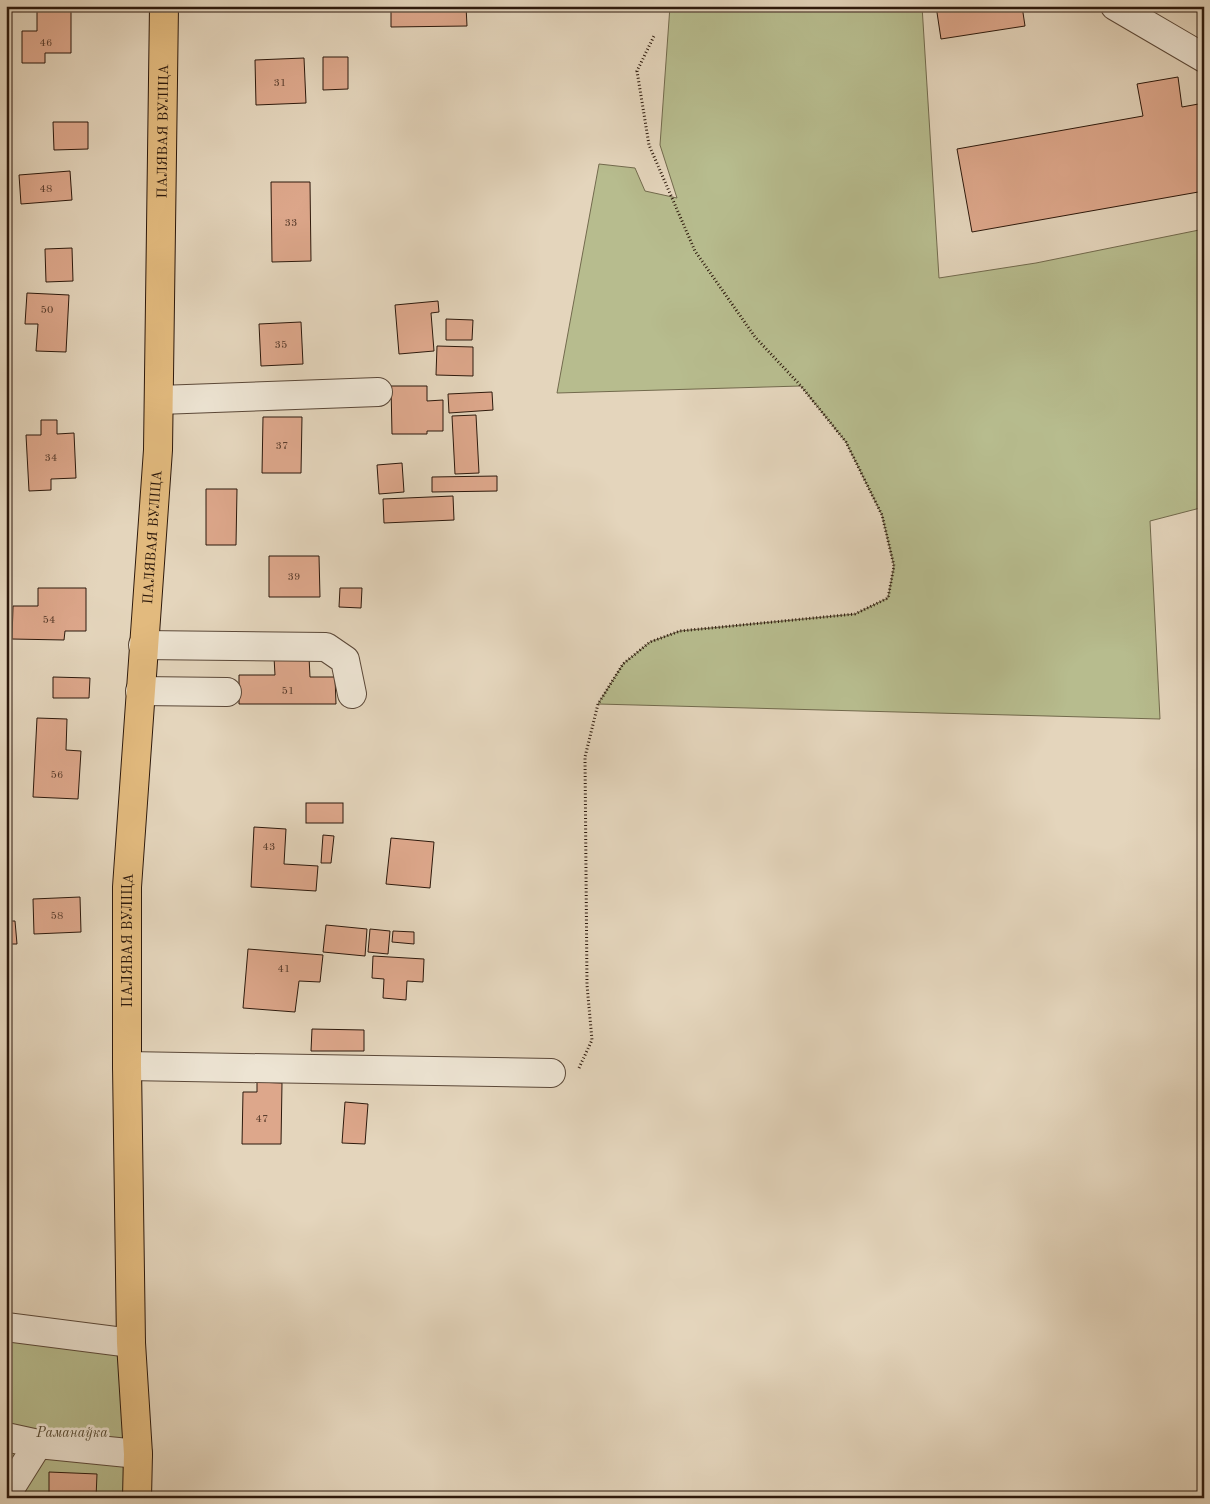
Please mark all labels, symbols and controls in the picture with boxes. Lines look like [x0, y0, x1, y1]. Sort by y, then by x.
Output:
house number: 46 [40, 38, 52, 49]
street label: ПАЛЯВАЯ ВУЛІЦА [155, 64, 171, 199]
house number: 31 [274, 78, 286, 89]
house number: 48 [40, 184, 52, 195]
house number: 33 [285, 218, 297, 229]
house number: 50 [41, 305, 53, 316]
house number: 35 [275, 340, 287, 351]
house number: 37 [276, 441, 288, 452]
house number: 34 [45, 453, 57, 464]
street label: ПАЛЯВАЯ ВУЛІЦА [141, 469, 165, 605]
house number: 39 [288, 572, 300, 583]
house number: 54 [43, 615, 55, 626]
house number: 51 [282, 686, 294, 697]
house number: 56 [51, 770, 63, 781]
house number: 43 [263, 842, 275, 853]
street label: ПАЛЯВАЯ ВУЛІЦА [121, 872, 136, 1007]
house number: 58 [51, 911, 63, 922]
house number: 41 [278, 964, 290, 975]
house number: 47 [256, 1114, 268, 1125]
park label: Раманаўка [35, 1426, 108, 1441]

